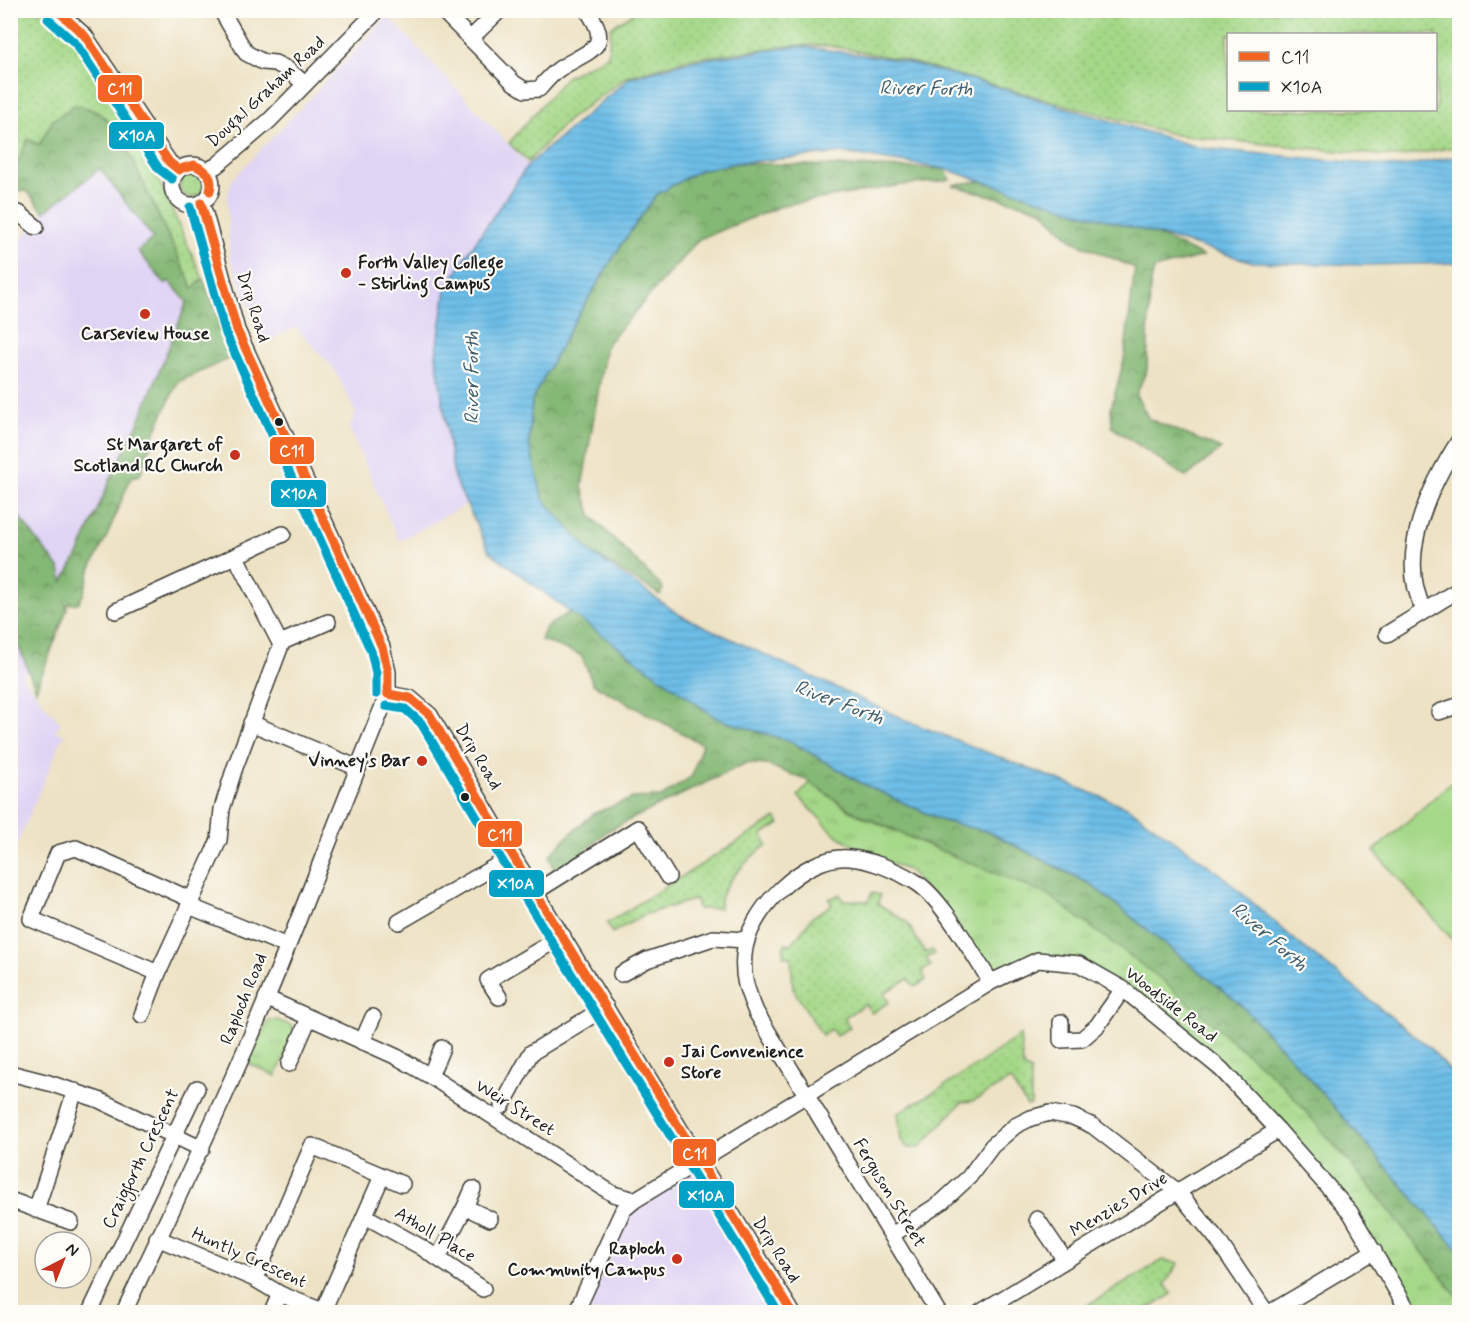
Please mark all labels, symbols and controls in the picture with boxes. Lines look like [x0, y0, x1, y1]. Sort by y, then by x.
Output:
street label: Dougal Graham Road [201, 31, 332, 155]
legend [1227, 33, 1437, 111]
text: C11 [1281, 46, 1310, 70]
line badge: C11 [97, 74, 143, 103]
water label: River Forth [879, 75, 973, 103]
text: X10A [1281, 76, 1322, 100]
text: C11 [107, 79, 133, 100]
line badge: X10A [108, 121, 165, 150]
text: X10A [119, 126, 155, 147]
place label: Forth Valley College - Stirling Campus [358, 251, 504, 298]
marker: Forth Valley College - Stirling Campus [339, 266, 353, 280]
street label: Drip Road [230, 268, 276, 346]
marker: Carseview House [138, 307, 152, 321]
place label: Carseview House [81, 322, 210, 346]
water label: River Forth [459, 331, 486, 425]
unlabelled marker [273, 416, 285, 428]
place label: St Margaret of Scotland RC Church [74, 433, 223, 478]
line badge: C11 [269, 436, 315, 465]
text: C11 [279, 441, 305, 462]
marker: St Margaret of Scotland RC Church [228, 448, 242, 462]
line badge: X10A [270, 479, 327, 508]
text: X10A [281, 484, 317, 505]
water label: River Forth [791, 674, 887, 732]
street label: Drip Road [449, 719, 507, 795]
place label: Vinney's Bar [309, 749, 411, 773]
marker: Vinney's Bar [415, 754, 429, 768]
unlabelled marker [459, 791, 471, 803]
line badge: C11 [477, 820, 523, 848]
text: C11 [487, 825, 513, 846]
line badge: X10A [488, 869, 545, 898]
text: X10A [498, 874, 534, 895]
water label: River Forth [1225, 896, 1313, 978]
street label: Raploch Road [215, 950, 273, 1048]
street label: Woodside Road [1120, 961, 1222, 1049]
place label: Jai Convenience Store [681, 1040, 804, 1085]
marker: Jai Convenience Store [662, 1055, 676, 1069]
street label: Weir Street [471, 1074, 560, 1142]
street label: Craigforth Crescent [97, 1085, 187, 1234]
street label: Ferguson Street [846, 1134, 931, 1253]
line badge: C11 [672, 1138, 717, 1167]
text: C11 [682, 1144, 708, 1165]
street label: Menzies Drive [1066, 1166, 1172, 1244]
line badge: X10A [678, 1180, 735, 1209]
text: X10A [688, 1186, 724, 1207]
street label: Atholl Place [390, 1201, 480, 1269]
street label: Drip Road [746, 1212, 806, 1288]
street label: Huntly Crescent [188, 1222, 311, 1294]
north arrow [33, 1230, 93, 1290]
place label: Raploch Community Campus [508, 1237, 665, 1282]
text: N [61, 1239, 83, 1261]
marker: Raploch Community Campus [670, 1252, 684, 1266]

